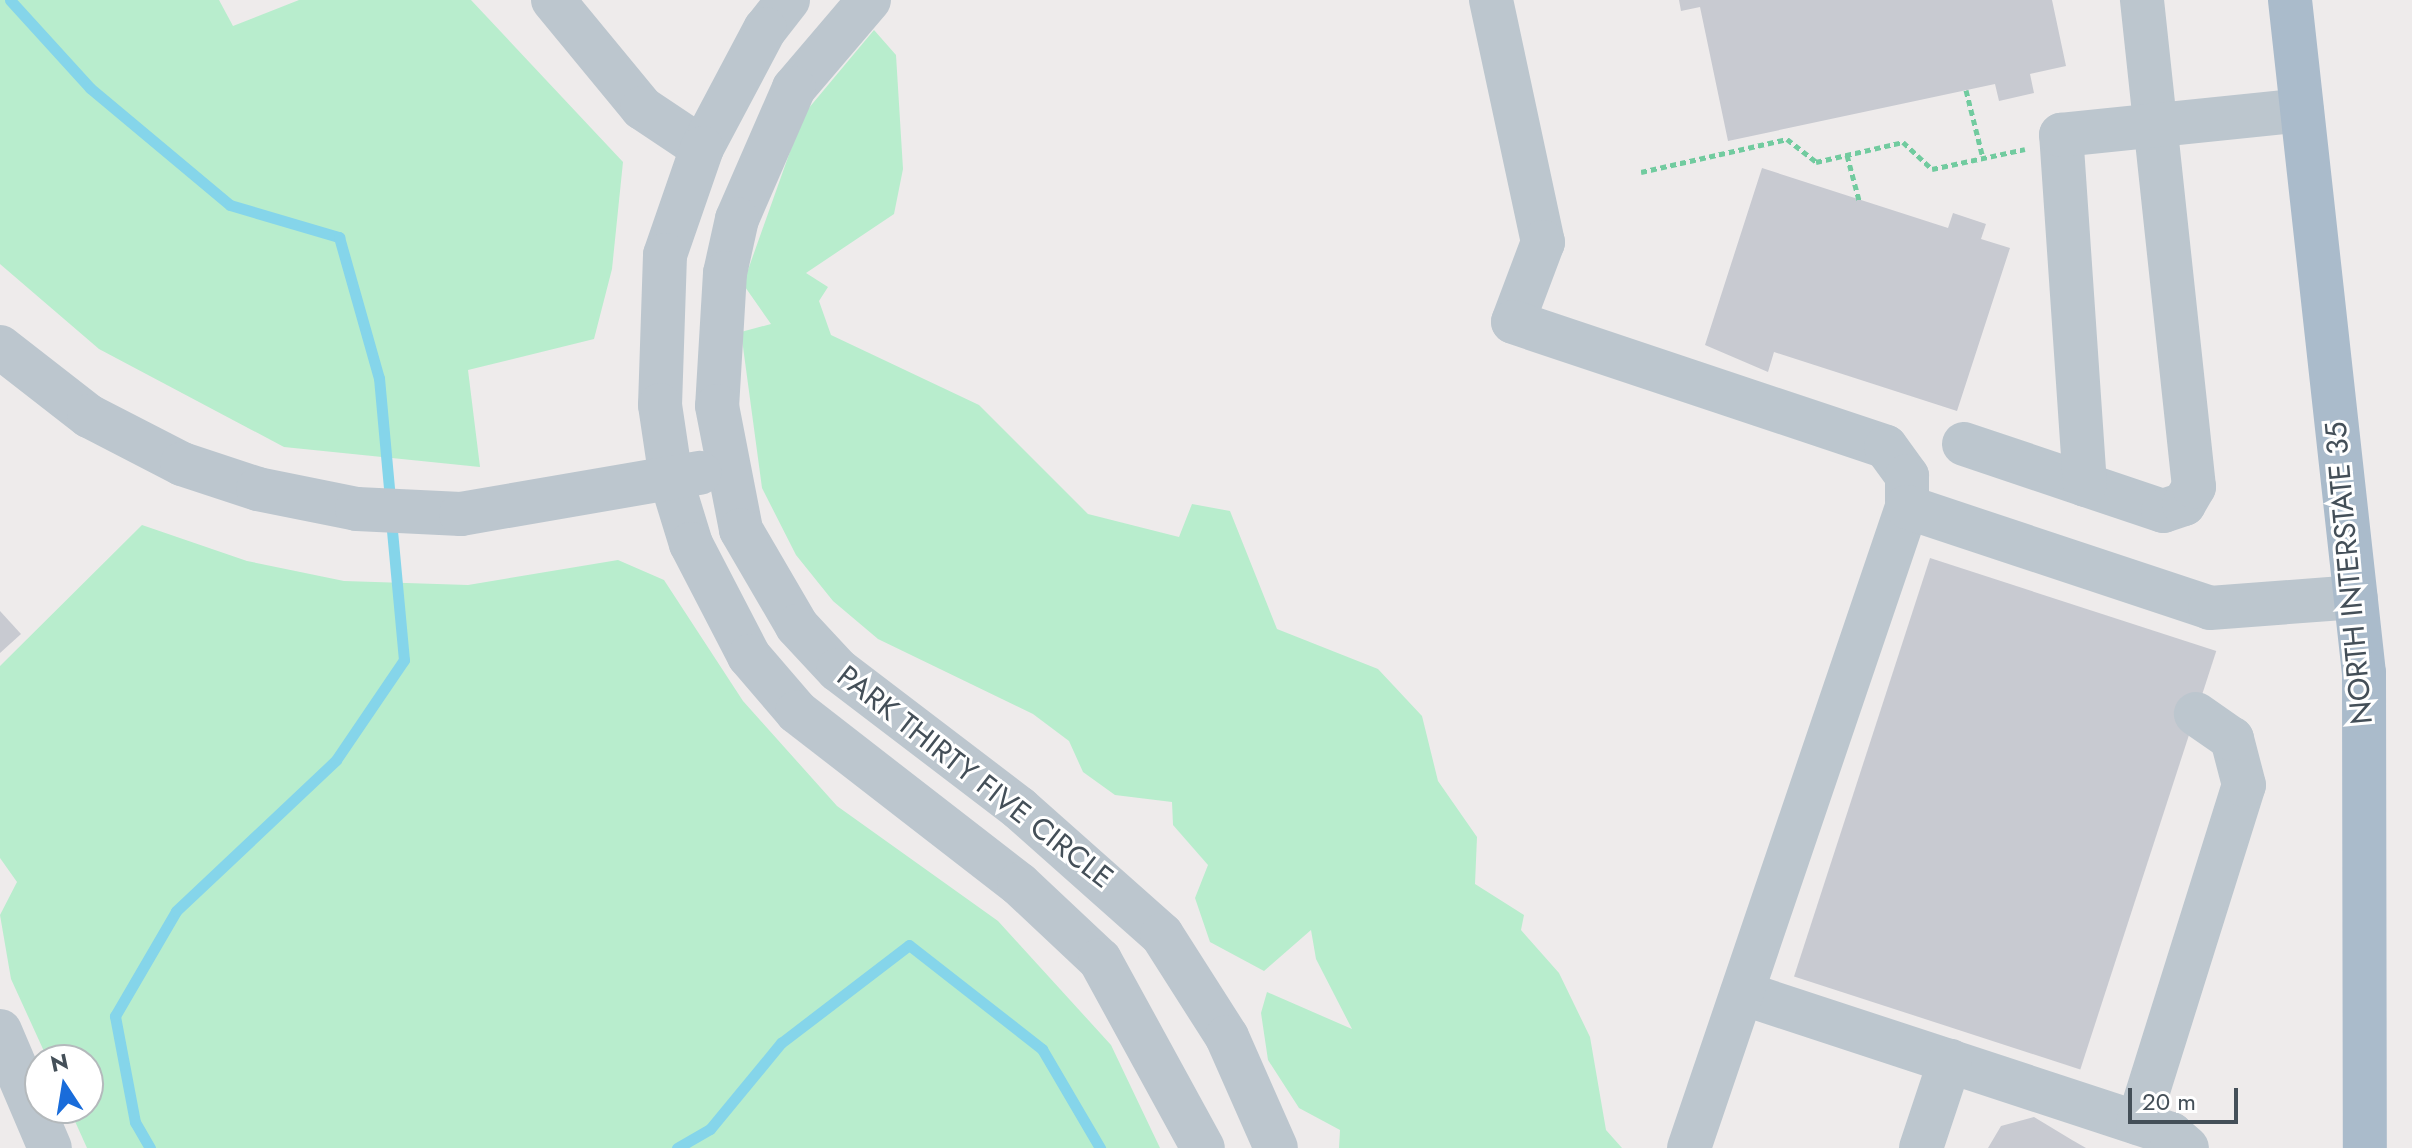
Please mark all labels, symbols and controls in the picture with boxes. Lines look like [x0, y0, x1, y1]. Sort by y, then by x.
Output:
street label: NORTH INTERSTATE 35 [2318, 420, 2380, 726]
street label: PARK THIRTY FIVE CIRCLE [830, 658, 1120, 896]
north arrow [24, 1044, 104, 1124]
text: N [48, 1045, 71, 1080]
scale bar [2132, 1072, 2242, 1122]
text: 20 m [2142, 1084, 2196, 1119]

